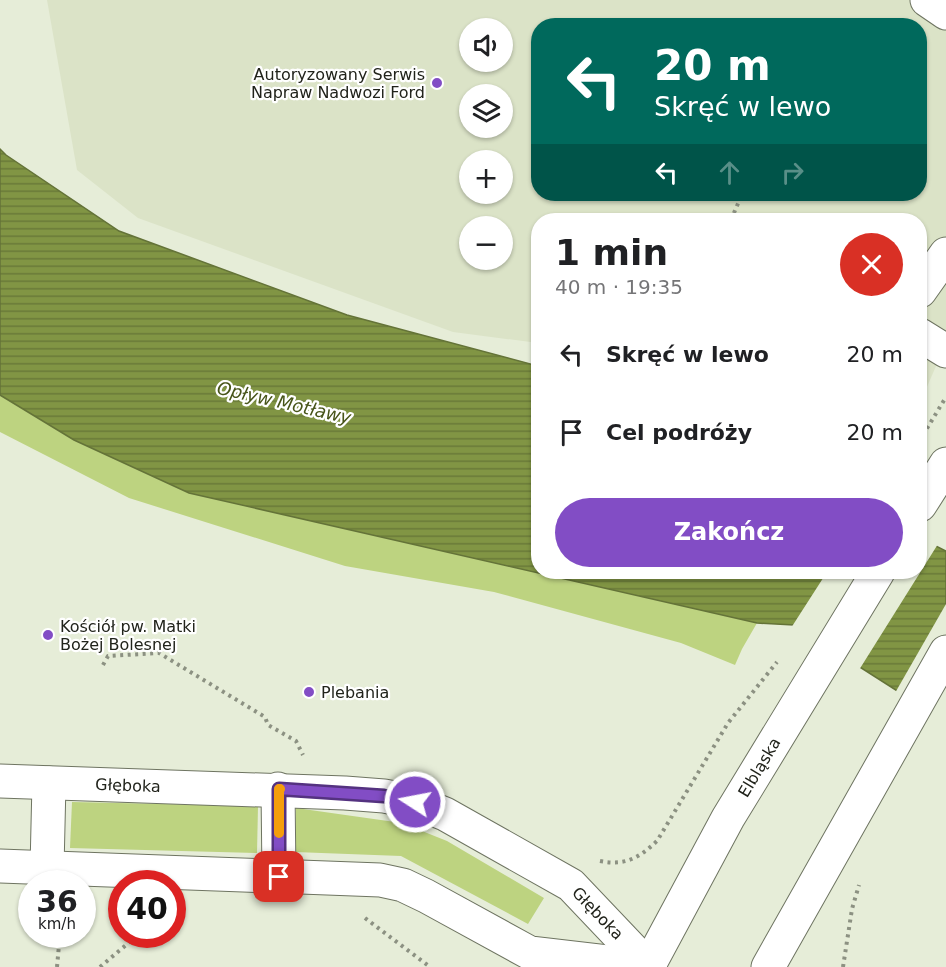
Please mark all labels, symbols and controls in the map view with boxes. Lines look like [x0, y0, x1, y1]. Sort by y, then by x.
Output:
map controls [459, 18, 513, 270]
button: sound [459, 18, 513, 72]
text: 20 m [654, 41, 771, 90]
icon: left [555, 42, 633, 120]
place label: Autoryzowany Serwis Napraw Nadwozi Ford [251, 65, 425, 102]
marker: Autoryzowany Serwis Napraw Nadwozi Ford [430, 76, 444, 90]
button: layers [459, 84, 513, 138]
text: Skręć w lewo [654, 91, 831, 122]
button: + [459, 150, 513, 204]
icon: left [650, 156, 683, 189]
icon: ahead [713, 156, 746, 189]
icon: right [776, 156, 809, 189]
button: − [459, 216, 513, 270]
text: 1 min [555, 232, 668, 273]
button: close [840, 233, 903, 296]
text: 40 m · 19:35 [555, 275, 683, 299]
icon: left [555, 338, 588, 371]
text: Skręć w lewo [606, 342, 769, 367]
text: 20 m [847, 342, 903, 367]
water label: Opływ Motławy [215, 377, 354, 428]
icon: arrive [555, 416, 588, 449]
text: Cel podróży [606, 420, 752, 445]
text: 20 m [847, 420, 903, 445]
button: Zakończ [555, 498, 903, 567]
place label: Kościół pw. Matki Bożej Bolesnej [60, 617, 196, 654]
marker: Kościół pw. Matki Bożej Bolesnej [41, 628, 55, 642]
place label: Plebania [321, 683, 389, 702]
marker: Plebania [302, 685, 316, 699]
street label: Elbląska [734, 734, 785, 800]
position arrow [383, 770, 447, 834]
street label: Głęboka [95, 775, 161, 796]
pin [253, 851, 304, 902]
icon: arrive [262, 860, 295, 893]
speed limit sign: 40 [108, 870, 186, 948]
street label: Głęboka [568, 883, 627, 944]
text: 36 [36, 884, 78, 919]
text: km/h [38, 915, 76, 933]

